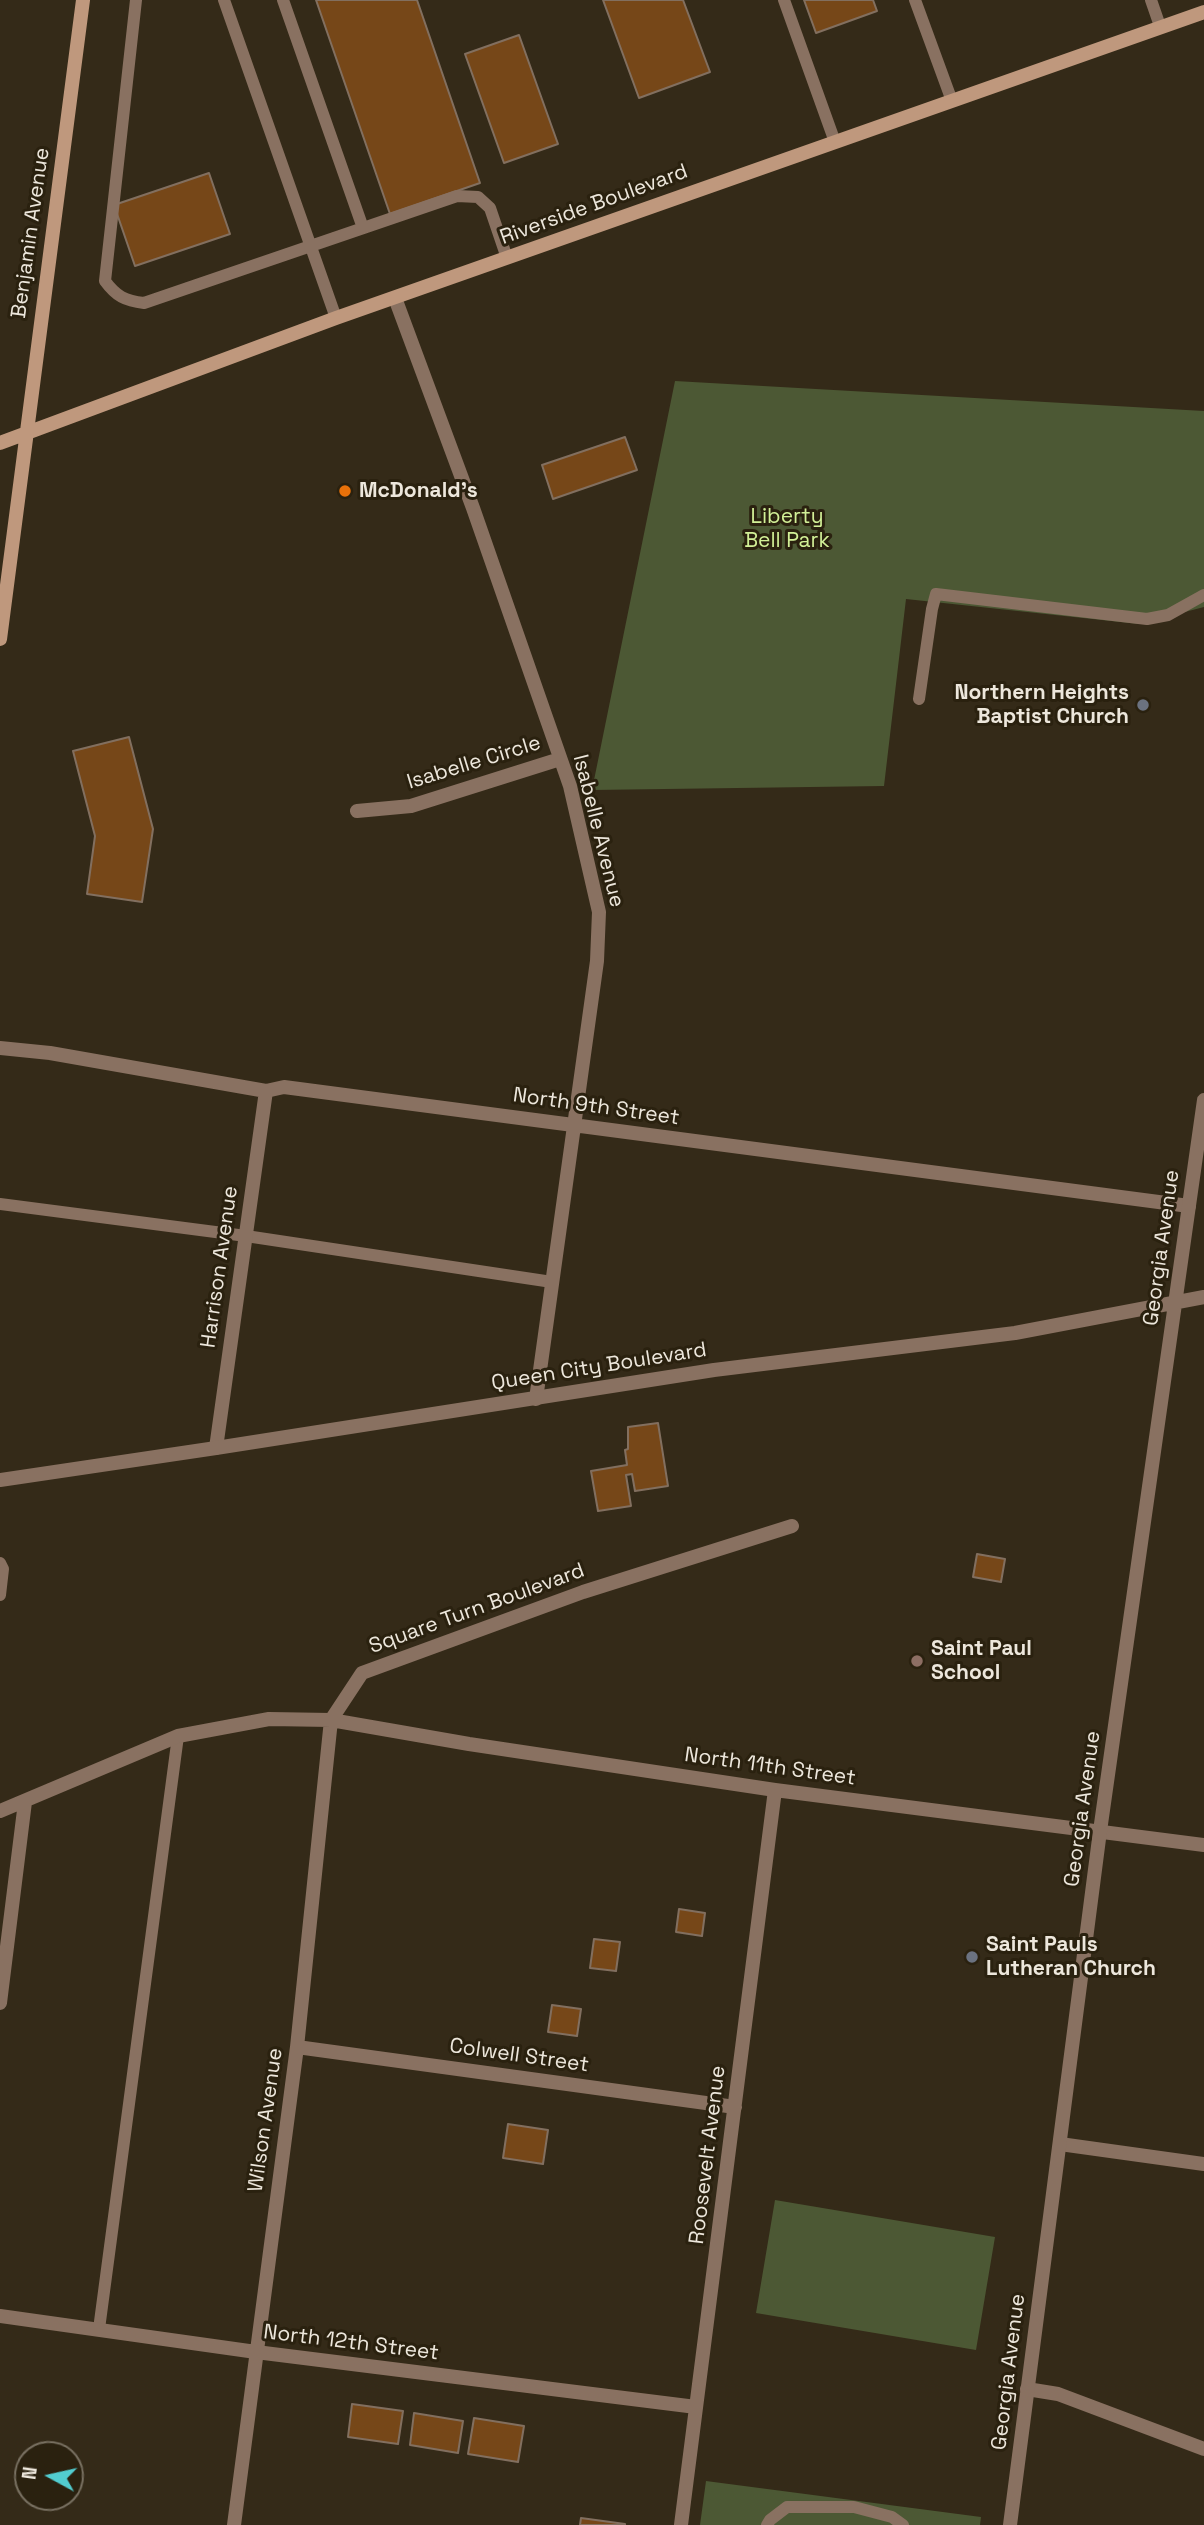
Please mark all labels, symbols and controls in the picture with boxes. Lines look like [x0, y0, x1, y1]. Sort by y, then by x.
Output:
street label: Benjamin Avenue [7, 146, 55, 320]
street label: Riverside Boulevard [497, 159, 691, 251]
place label: McDonald's [359, 478, 478, 504]
marker: McDonald's [337, 483, 353, 499]
park label: Liberty Bell Park [744, 504, 830, 554]
place label: Northern Heights Baptist Church [954, 680, 1129, 730]
marker: Northern Heights Baptist Church [1135, 697, 1151, 713]
street label: Isabelle Circle [404, 731, 544, 795]
street label: Isabelle Avenue [567, 752, 629, 910]
street label: North 9th Street [511, 1083, 681, 1131]
street label: Georgia Avenue [1139, 1168, 1185, 1328]
street label: Harrison Avenue [196, 1184, 244, 1350]
street label: Queen City Boulevard [490, 1338, 708, 1396]
street label: Square Turn Boulevard [366, 1558, 588, 1660]
place label: Saint Paul School [931, 1636, 1032, 1686]
marker: Saint Paul School [909, 1653, 925, 1669]
street label: Georgia Avenue [1060, 1729, 1106, 1889]
street label: North 11th Street [683, 1743, 857, 1791]
place label: Saint Pauls Lutheran Church [986, 1932, 1156, 1982]
marker: Saint Pauls Lutheran Church [964, 1949, 980, 1965]
street label: Colwell Street [448, 2034, 590, 2078]
street label: Wilson Avenue [243, 2046, 289, 2194]
street label: Roosevelt Avenue [685, 2064, 731, 2246]
street label: Georgia Avenue [987, 2293, 1031, 2451]
street label: North 12th Street [262, 2320, 440, 2366]
north arrow [14, 2441, 84, 2511]
text: N [16, 2465, 43, 2481]

